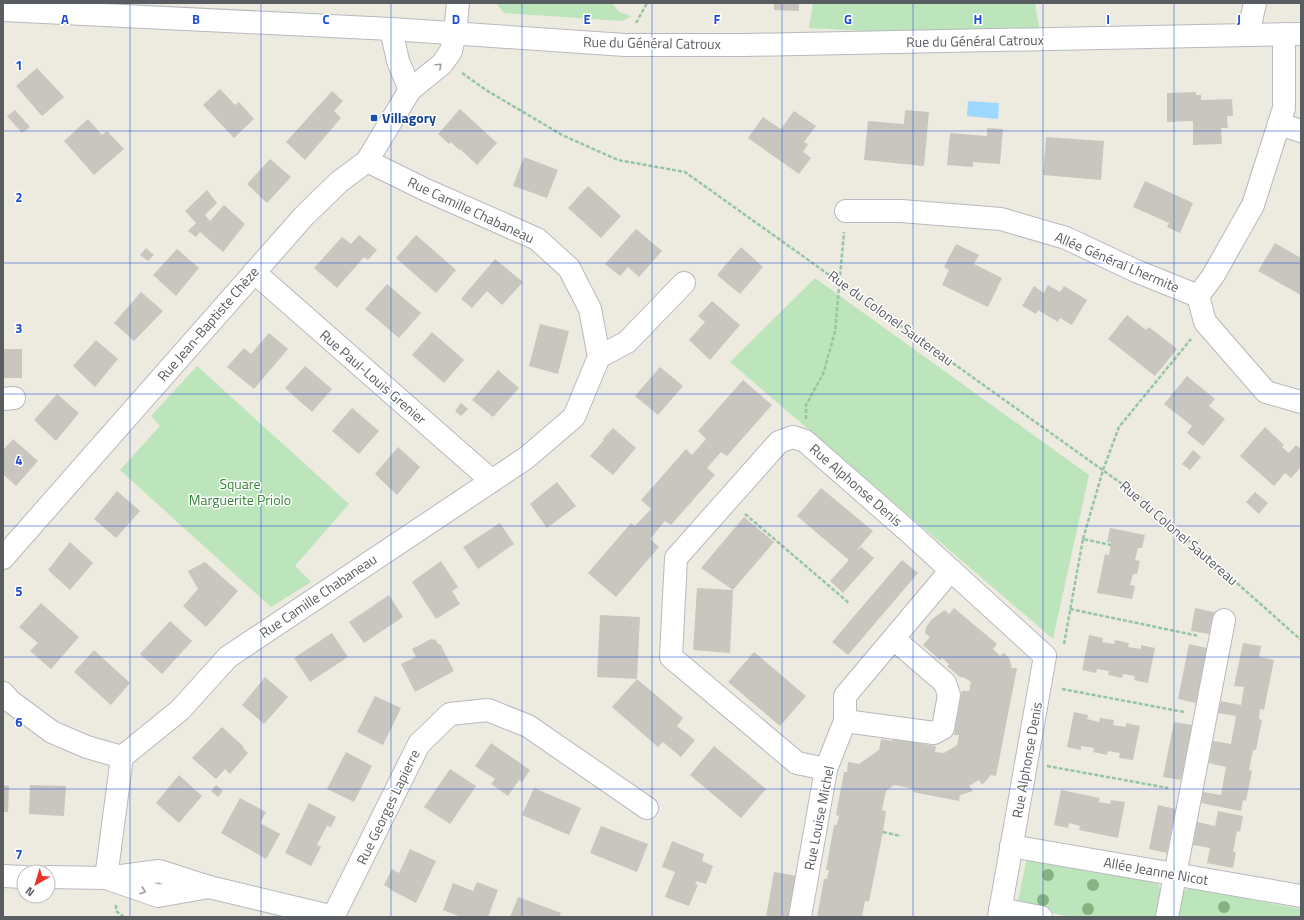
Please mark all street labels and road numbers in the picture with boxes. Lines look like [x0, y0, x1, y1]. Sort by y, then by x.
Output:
street label: Rue du Général Catroux [906, 29, 1045, 52]
street label: Rue du Général Catroux [583, 31, 722, 54]
street label: Rue Camille Chabaneau [404, 171, 538, 248]
street label: Allée Général Lhermite [1052, 226, 1183, 297]
street label: Rue Jean-Baptiste Chèze [152, 262, 263, 386]
street label: Rue du Colonel Sautereau [824, 265, 958, 370]
street label: Rue Paul-Louis Grenier [315, 324, 431, 429]
street label: Rue Alphonse Denis [805, 438, 908, 531]
street label: Rue du Colonel Sautereau [1116, 475, 1243, 590]
street label: Rue Camille Chabaneau [255, 548, 381, 643]
street label: Rue Alphonse Denis [1006, 700, 1047, 820]
street label: Rue Georges Lapierre [351, 746, 425, 868]
street label: Rue Louise Michel [798, 764, 839, 872]
street label: Allée Jeanne Nicot [1102, 851, 1210, 890]

